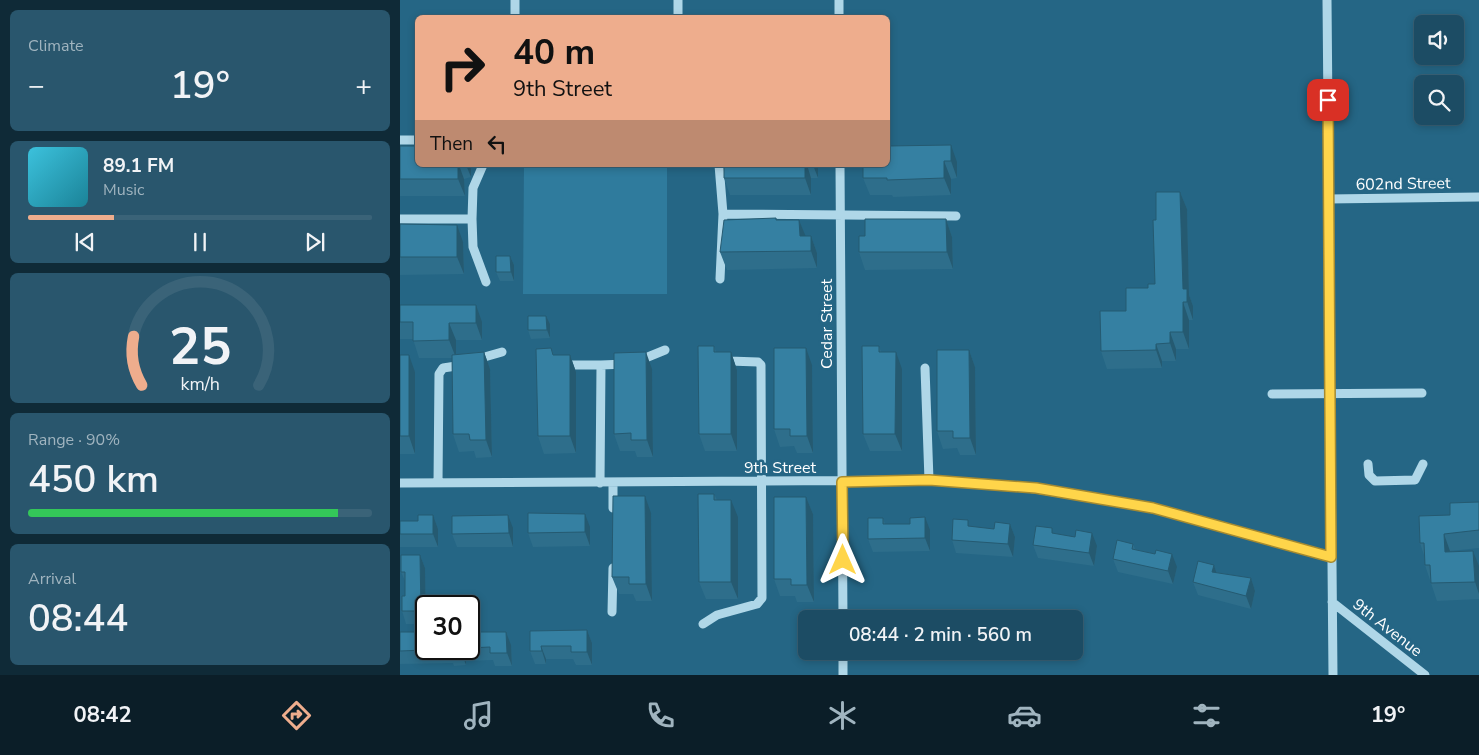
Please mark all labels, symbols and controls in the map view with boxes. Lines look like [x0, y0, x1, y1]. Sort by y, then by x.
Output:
map controls [1414, 15, 1464, 125]
button: sound [1414, 15, 1464, 65]
text: 40 m [513, 29, 595, 76]
text: Climate [28, 35, 83, 57]
icon: right [430, 35, 495, 100]
text: 19° [170, 60, 230, 111]
text: − [28, 67, 45, 105]
text: + [355, 67, 372, 105]
text: 9th Street [513, 74, 612, 104]
button: search [1414, 75, 1464, 125]
pin [1307, 79, 1349, 121]
icon: arrive [1314, 86, 1342, 114]
icon: left [483, 130, 511, 158]
text: Then [430, 131, 473, 157]
text: 89.1 FM [103, 153, 174, 179]
street label: 602nd Street [1355, 172, 1451, 196]
text: Music [103, 179, 144, 201]
icon: previous [71, 228, 99, 256]
icon: pause [186, 228, 214, 256]
icon: next [301, 228, 329, 256]
street label: Cedar Street [816, 279, 838, 369]
text: 25 [169, 311, 231, 382]
text: km/h [180, 372, 220, 396]
text: Range · 90% [28, 429, 120, 451]
text: 450 km [28, 454, 159, 505]
street label: 9th Street [744, 457, 816, 479]
position arrow [816, 533, 868, 585]
text: Arrival [28, 568, 76, 590]
text: 08:44 [28, 593, 128, 644]
street label: 9th Avenue [1348, 594, 1427, 662]
speed limit sign: 30 [415, 595, 480, 660]
text: 08:44 · 2 min · 560 m [849, 622, 1032, 648]
icon: directions [279, 698, 314, 733]
icon: music [461, 698, 496, 733]
icon: phone [643, 698, 678, 733]
icon: climate [825, 698, 860, 733]
icon: car [1007, 698, 1042, 733]
icon: filters [1189, 698, 1224, 733]
text: 08:42 [73, 700, 132, 730]
text: 19° [1371, 700, 1405, 730]

